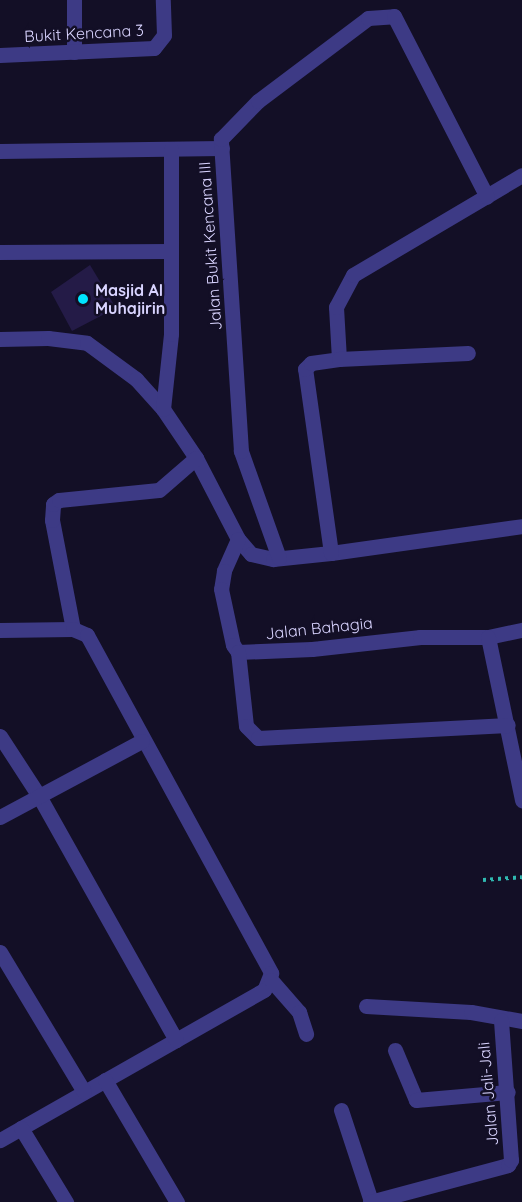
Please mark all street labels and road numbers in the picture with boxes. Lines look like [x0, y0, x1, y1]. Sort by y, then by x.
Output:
street label: Bukit Kencana 3 [24, 20, 144, 46]
street label: Jalan Bukit Kencana III [195, 161, 225, 331]
street label: Jalan Bahagia [264, 613, 374, 643]
street label: Jalan Jali-Jali [474, 1041, 502, 1147]

